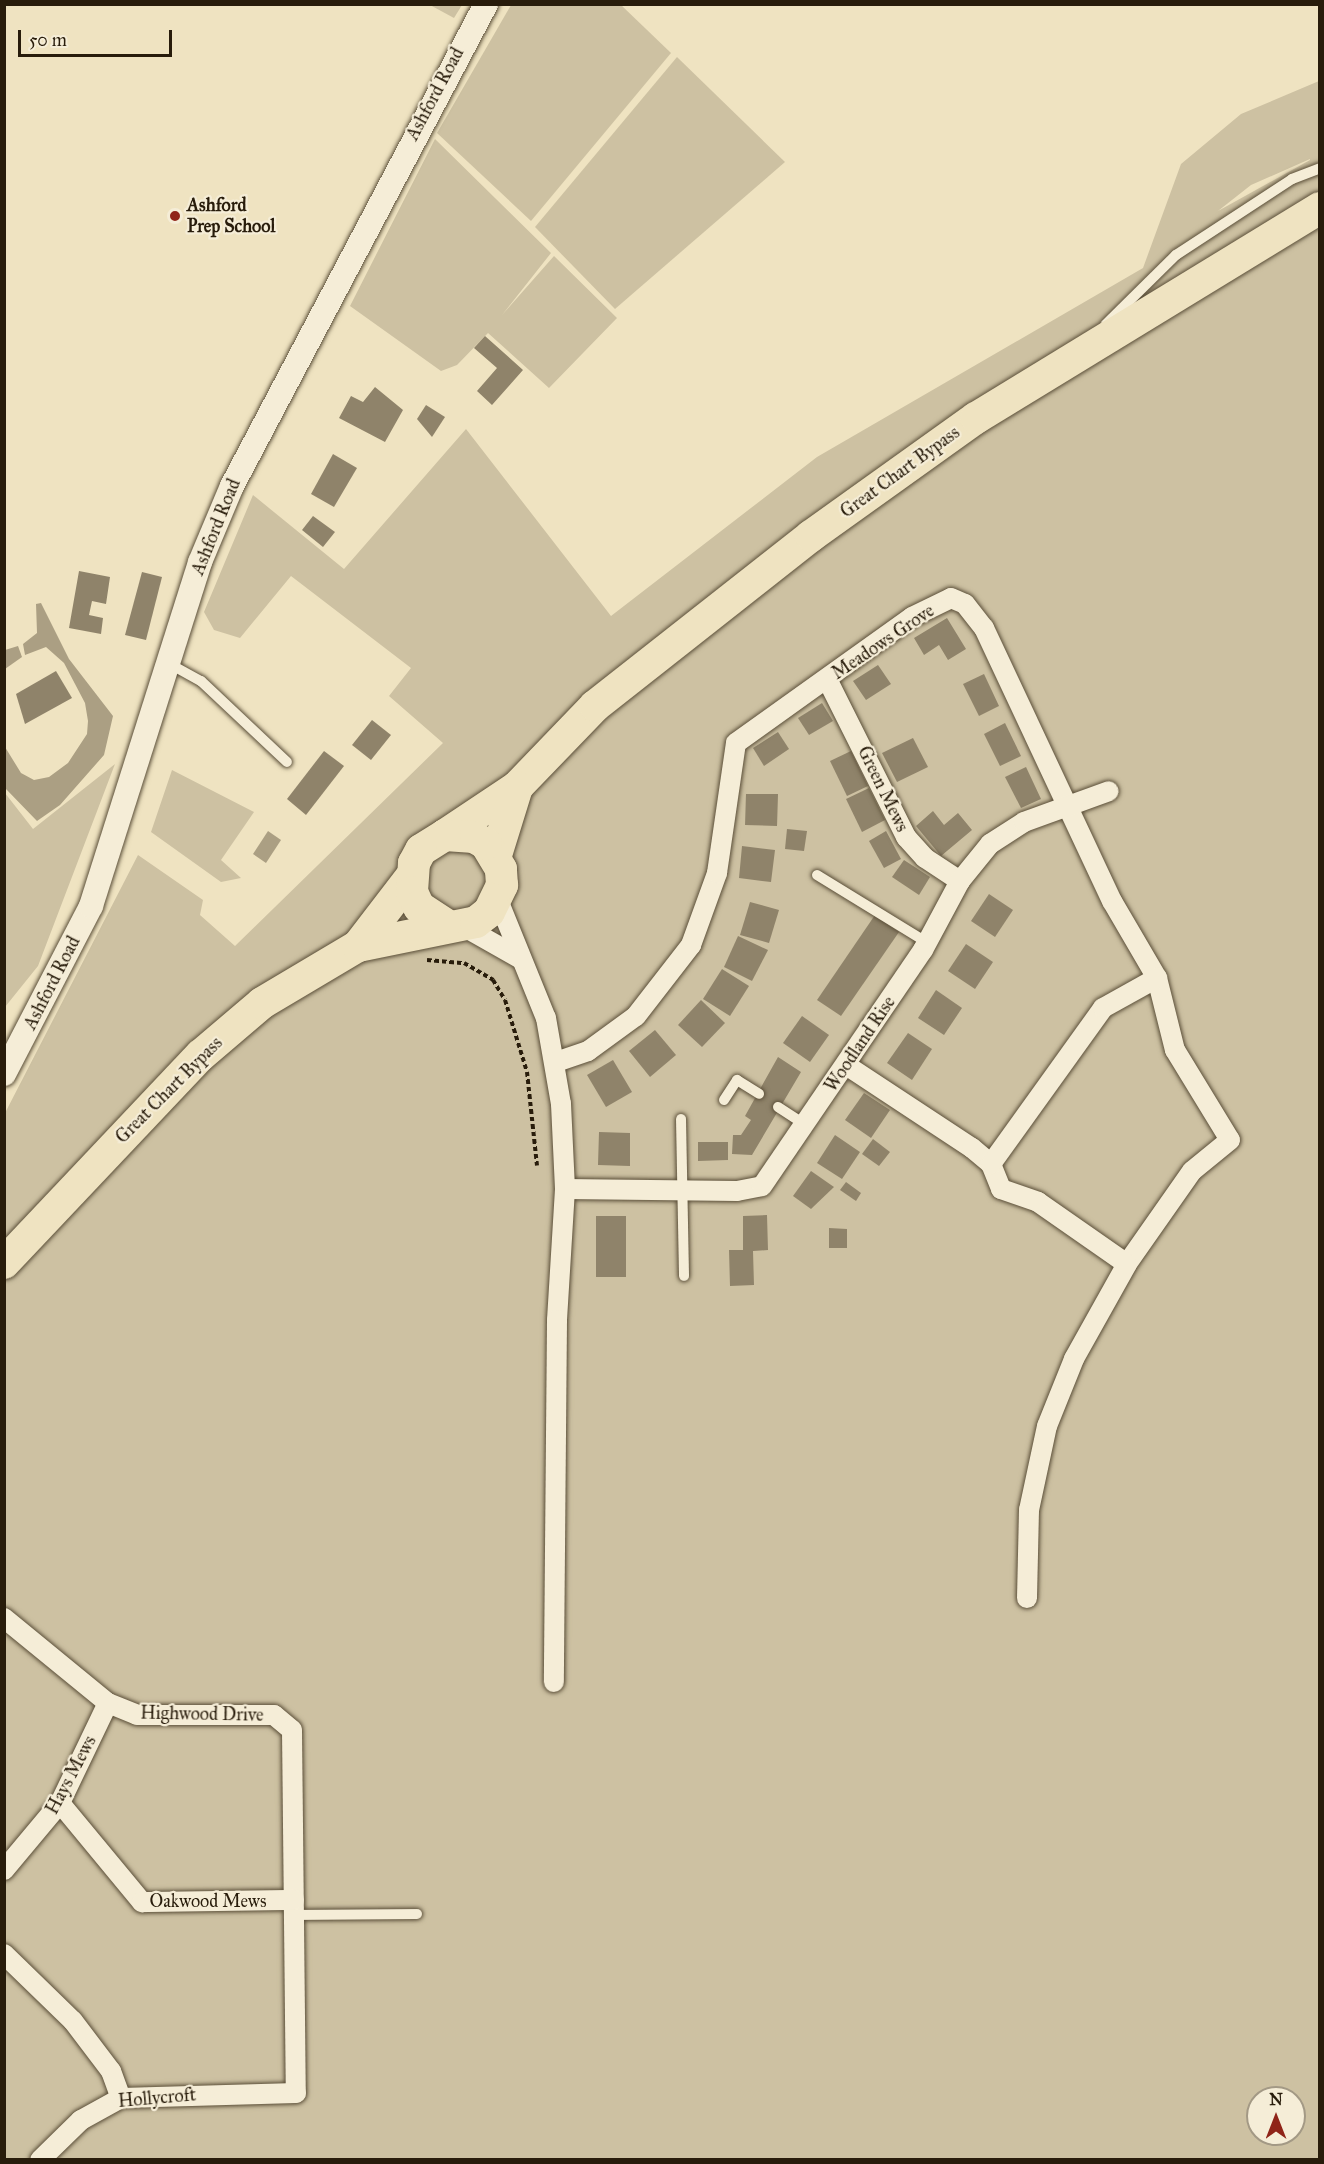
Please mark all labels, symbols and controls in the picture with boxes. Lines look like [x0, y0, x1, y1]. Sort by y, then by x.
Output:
scale bar [21, 18, 176, 56]
text: 50 m [29, 29, 67, 51]
street label: Ashford Road [402, 44, 468, 144]
place label: Ashford Prep School [187, 195, 275, 238]
marker: Ashford Prep School [168, 209, 182, 223]
street label: Great Chart Bypass [836, 422, 964, 522]
street label: Ashford Road [187, 476, 245, 578]
street label: Meadows Grove [828, 600, 938, 684]
street label: Green Mews [853, 743, 913, 835]
street label: Ashford Road [19, 933, 85, 1033]
street label: Woodland Rise [820, 992, 900, 1096]
street label: Great Chart Bypass [111, 1032, 227, 1148]
street label: Highwood Drive [140, 1702, 264, 1726]
street label: Hays Mews [41, 1732, 101, 1818]
street label: Oakwood Mews [150, 1890, 266, 1912]
street label: Hollycroft [117, 2084, 197, 2112]
north arrow [1246, 2086, 1306, 2146]
text: N [1269, 2090, 1283, 2109]

